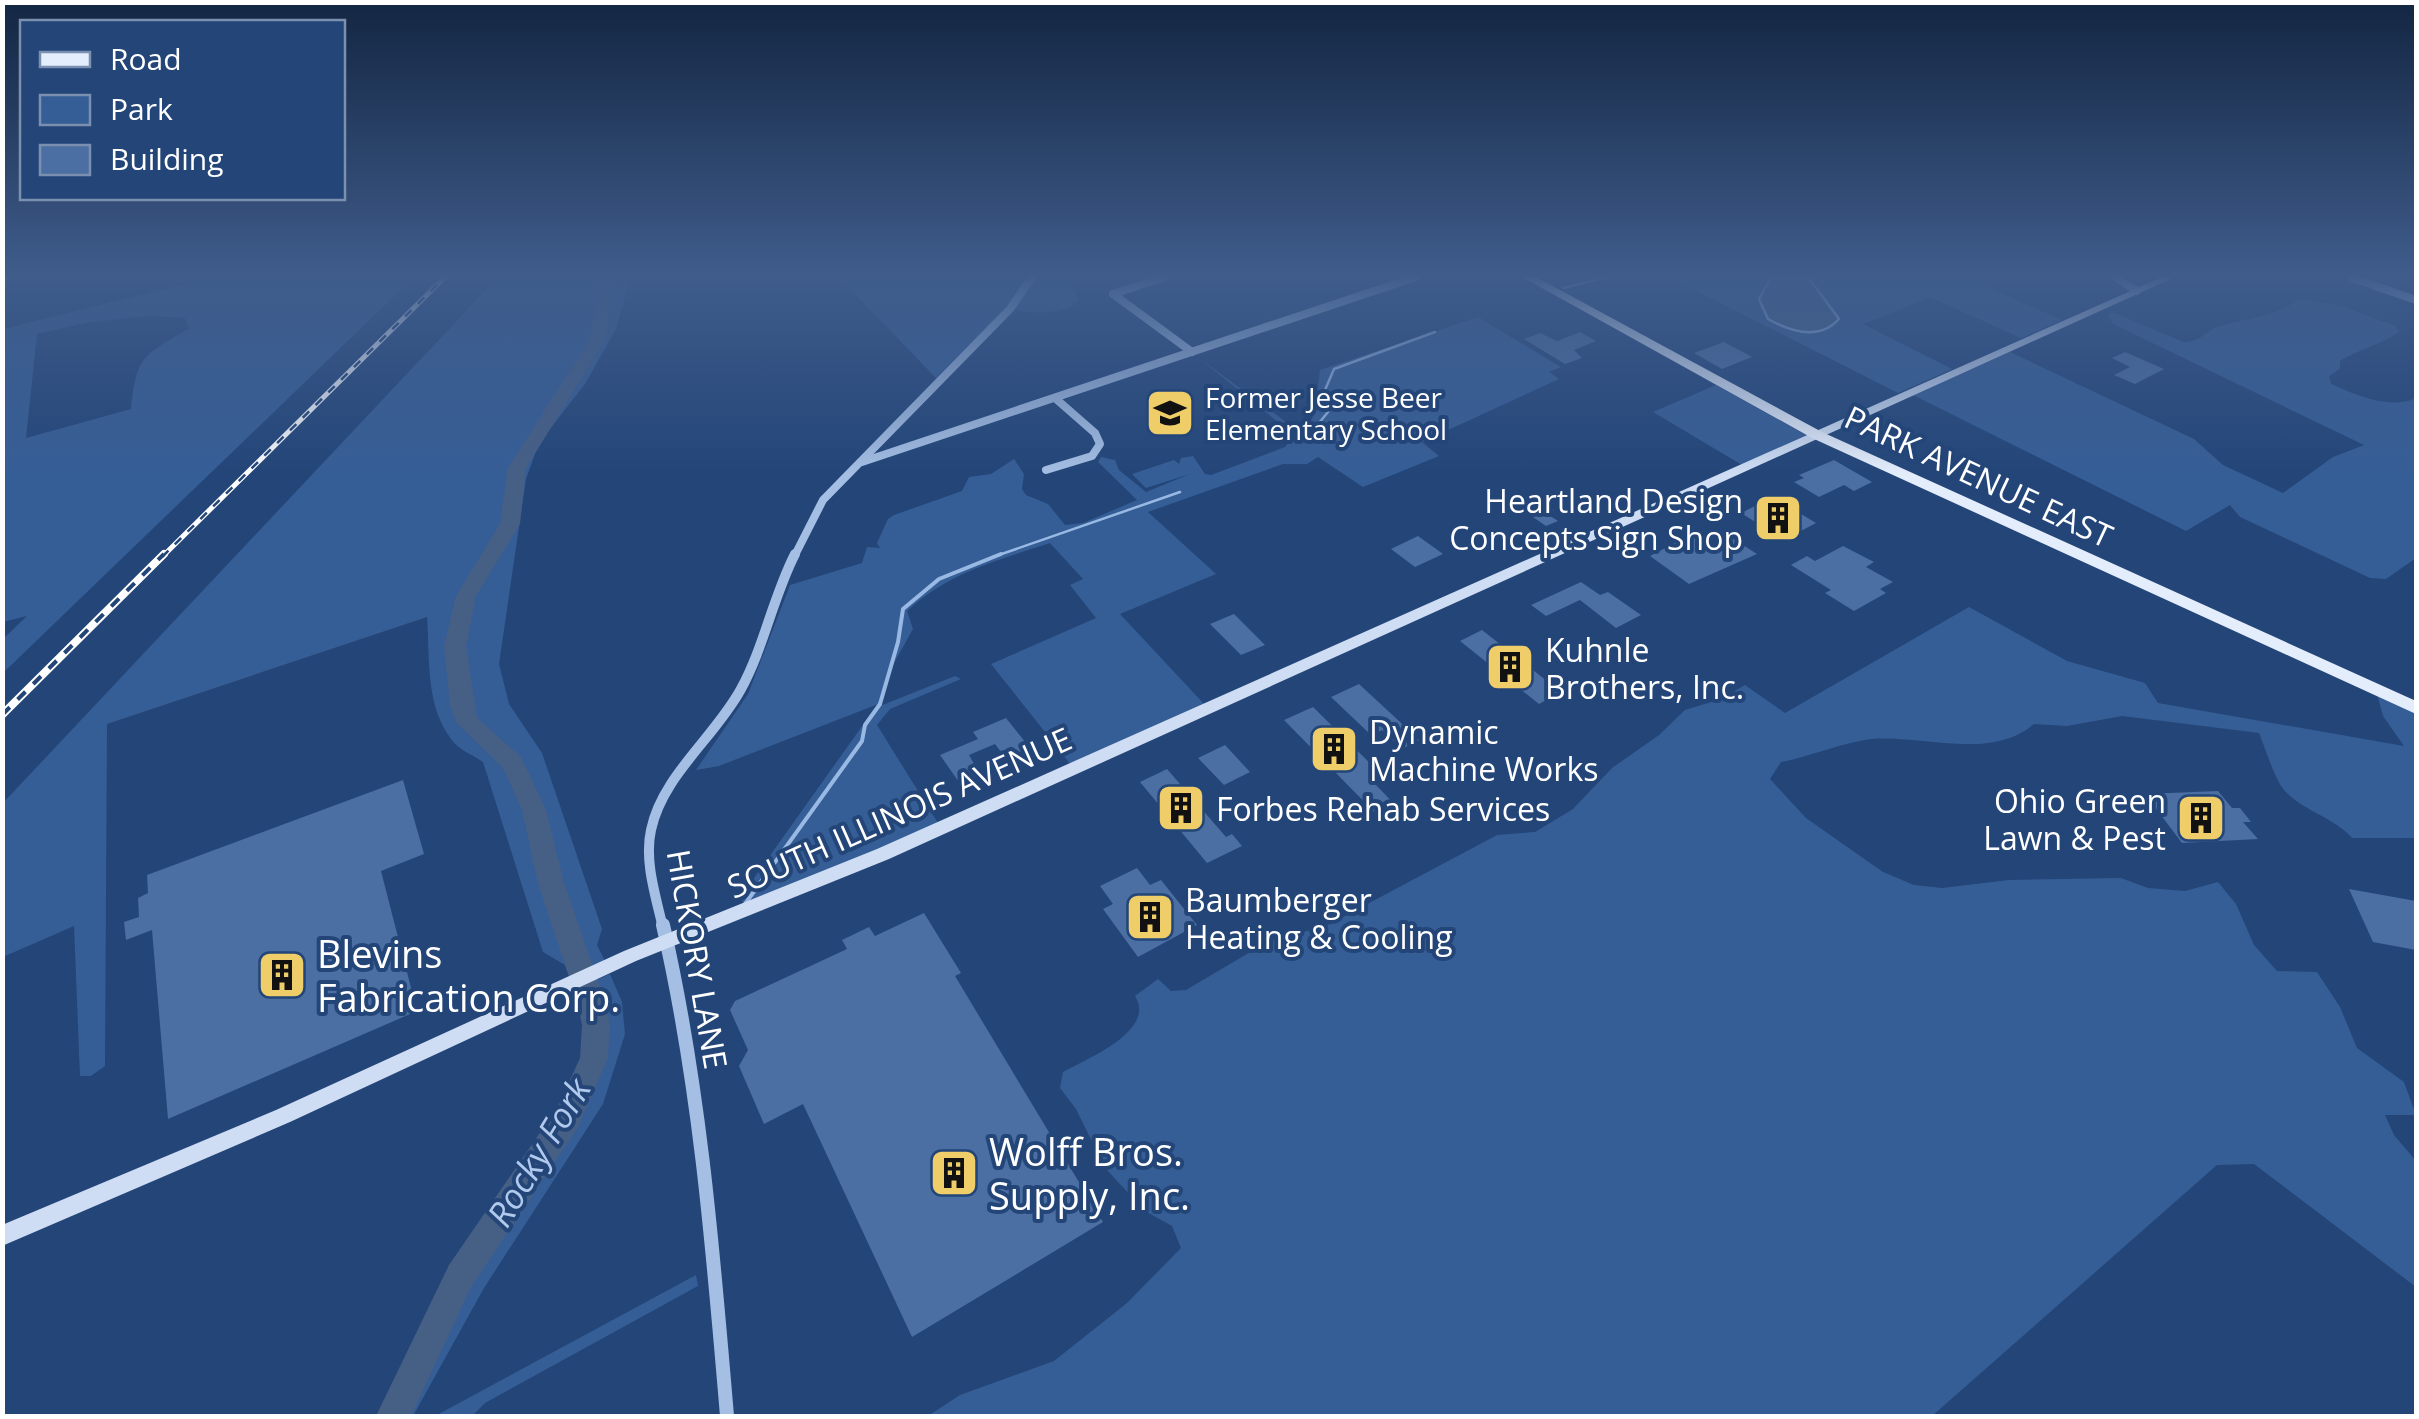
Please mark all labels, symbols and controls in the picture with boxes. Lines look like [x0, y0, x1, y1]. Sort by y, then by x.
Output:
legend [20, 20, 345, 200]
text: Road [110, 38, 182, 79]
text: Park [110, 88, 173, 129]
text: Building [110, 138, 224, 179]
place label: Former Jesse Beer Elementary School [1205, 378, 1447, 448]
school or university icon: Former Jesse Beer Elementary School [1144, 387, 1196, 439]
street label: PARK AVENUE EAST [1838, 395, 2120, 557]
place label: Heartland Design Concepts Sign Shop [1449, 479, 1743, 559]
building icon: Heartland Design Concepts Sign Shop [1752, 492, 1804, 544]
place label: Kuhnle Brothers, Inc. [1545, 628, 1744, 708]
building icon: Kuhnle Brothers, Inc. [1484, 641, 1536, 693]
place label: Dynamic Machine Works [1369, 710, 1598, 790]
street label: SOUTH ILLINOIS AVENUE [720, 717, 1078, 907]
building icon: Dynamic Machine Works [1308, 723, 1360, 775]
place label: Ohio Green Lawn & Pest [1983, 779, 2166, 859]
building icon: Forbes Rehab Services [1155, 782, 1207, 834]
place label: Forbes Rehab Services [1216, 787, 1550, 830]
building icon: Ohio Green Lawn & Pest [2175, 792, 2227, 844]
street label: HICKORY LANE [658, 846, 738, 1072]
place label: Baumberger Heating & Cooling [1185, 878, 1453, 958]
building icon: Baumberger Heating & Cooling [1124, 891, 1176, 943]
place label: Blevins Fabrication Corp. [317, 927, 620, 1023]
building icon: Blevins Fabrication Corp. [256, 949, 308, 1001]
water label: Rocky Fork [475, 1067, 602, 1235]
place label: Wolff Bros. Supply, Inc. [989, 1125, 1190, 1221]
building icon: Wolff Bros. Supply, Inc. [928, 1147, 980, 1199]

